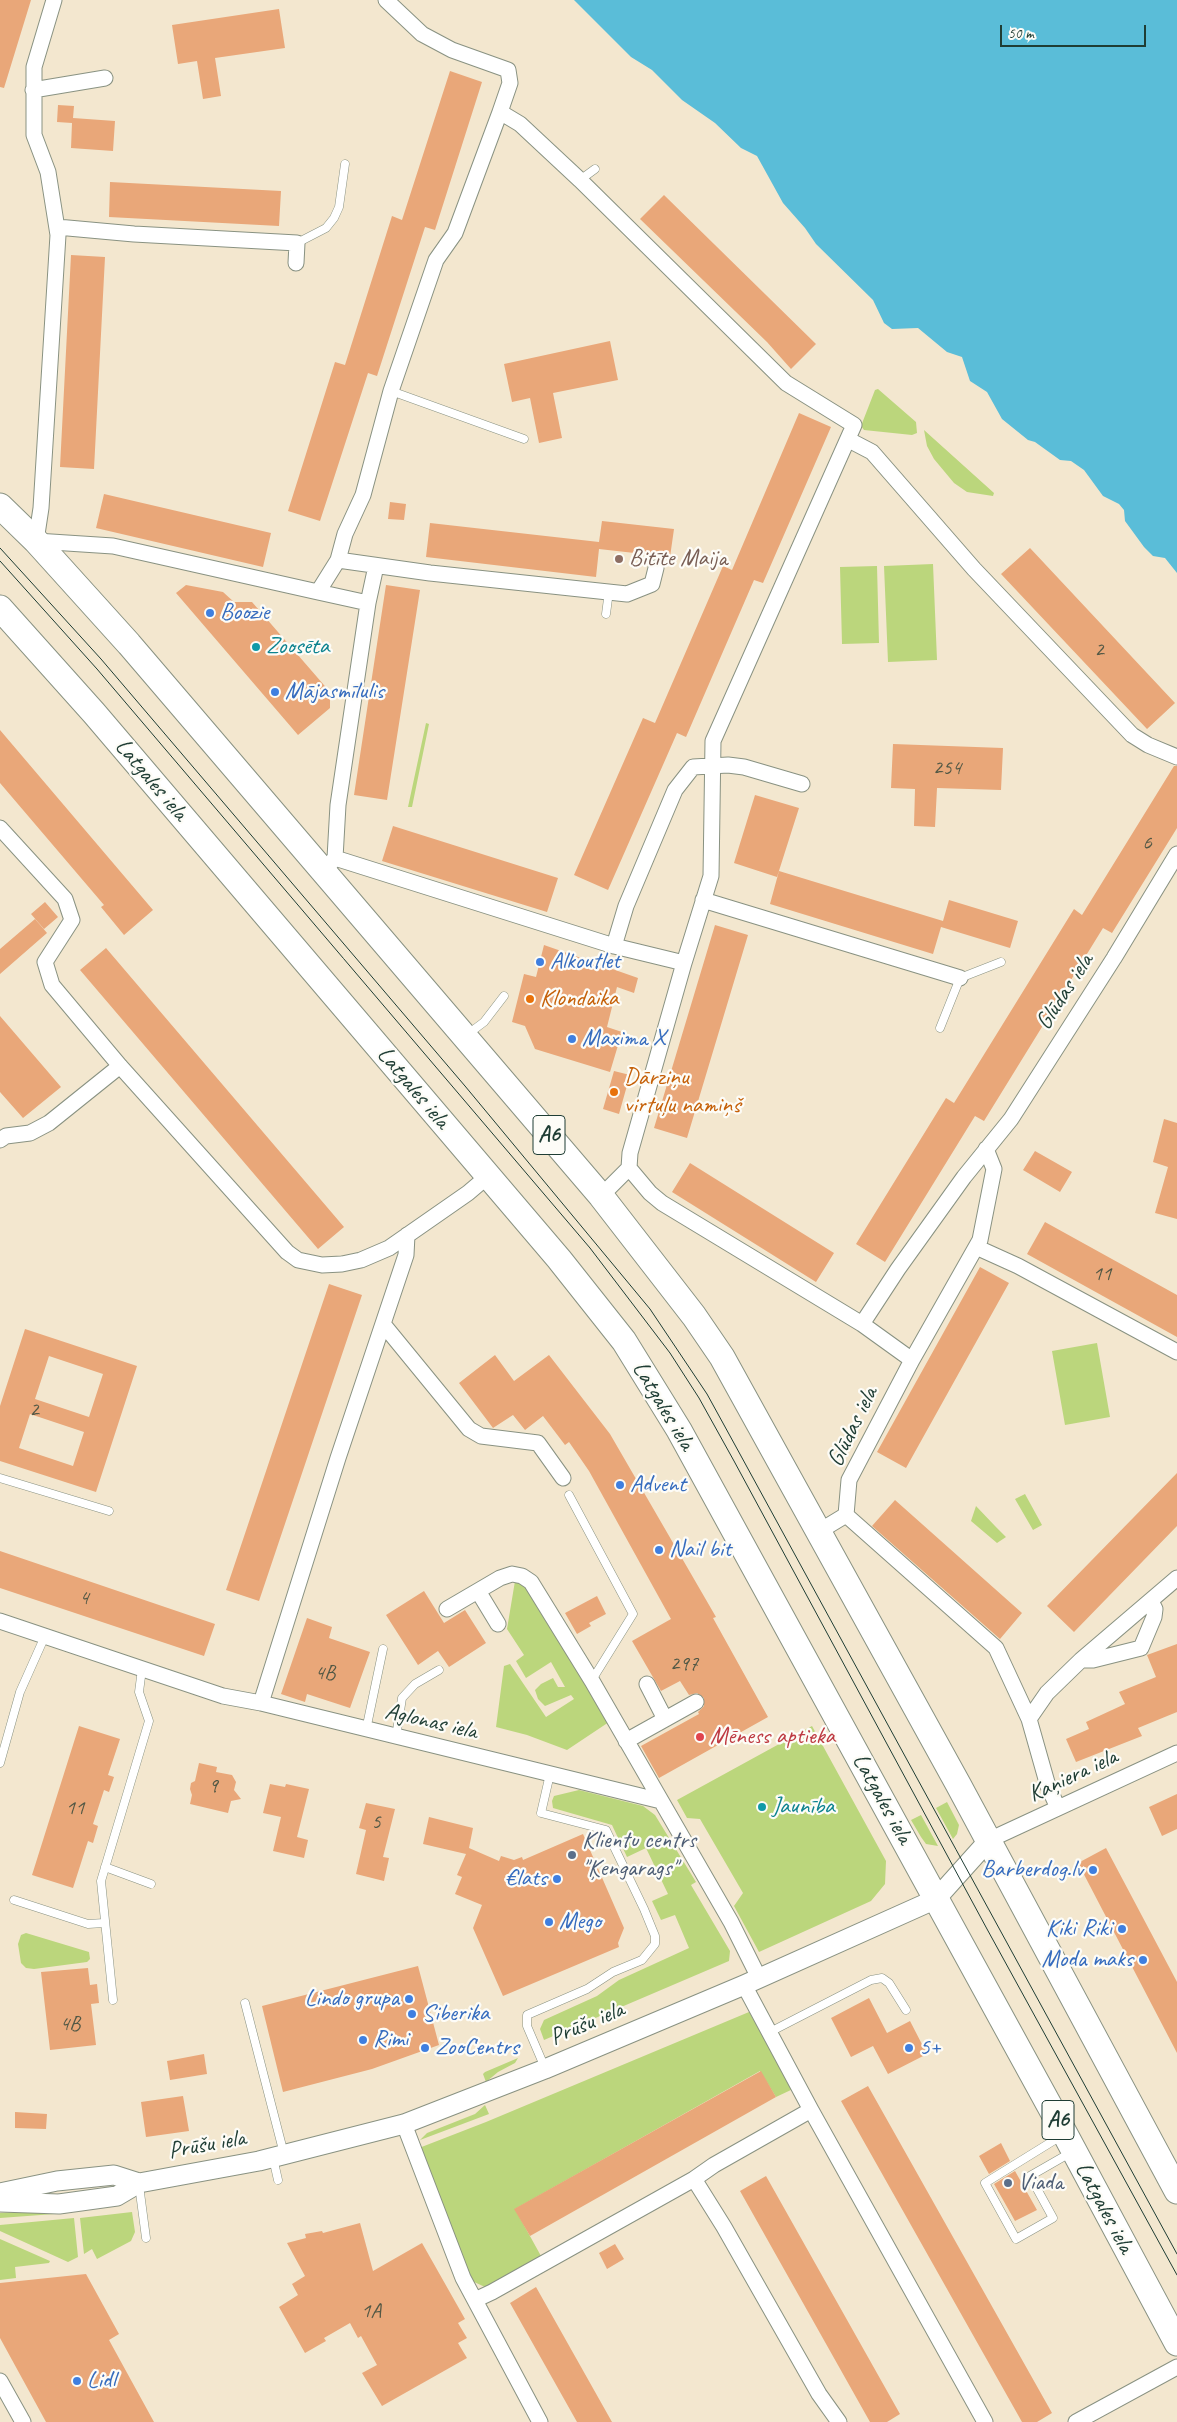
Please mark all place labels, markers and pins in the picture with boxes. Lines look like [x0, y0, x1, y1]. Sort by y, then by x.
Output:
place label: Bitīte Maija [629, 545, 727, 573]
marker: Bitīte Maija [613, 553, 625, 565]
place label: Boozie [220, 599, 269, 627]
marker: Boozie [204, 607, 216, 619]
place label: Zoosēta [266, 633, 329, 661]
marker: Zoosēta [250, 641, 262, 653]
place label: Mājasmīlulis [285, 678, 384, 706]
marker: Mājasmīlulis [269, 686, 281, 698]
place label: Alkoutlet [550, 948, 620, 976]
marker: Alkoutlet [534, 956, 546, 968]
place label: Klondaika [540, 985, 618, 1013]
marker: Klondaika [524, 993, 536, 1005]
place label: Maxima X [582, 1025, 665, 1053]
marker: Maxima X [566, 1033, 578, 1045]
place label: Dārziņu virtuļu namiņš [624, 1064, 740, 1120]
marker: Dārziņu virtuļu namiņš [608, 1086, 620, 1098]
place label: Advent [630, 1471, 686, 1499]
marker: Advent [614, 1479, 626, 1491]
place label: Nail bit [669, 1536, 731, 1564]
marker: Nail bit [653, 1544, 665, 1556]
place label: Mēness aptieka [710, 1723, 835, 1751]
marker: Mēness aptieka [694, 1731, 706, 1743]
place label: Jaunība [772, 1793, 834, 1821]
marker: Jaunība [756, 1801, 768, 1813]
place label: Klientu centrs "Ķengarags" [582, 1827, 696, 1883]
marker: Klientu centrs "Ķengarags" [566, 1849, 578, 1861]
place label: Barberdog.lv [981, 1856, 1083, 1884]
marker: Barberdog.lv [1087, 1864, 1099, 1876]
place label: €lats [506, 1865, 547, 1893]
marker: €lats [551, 1873, 563, 1885]
place label: Mego [559, 1908, 601, 1936]
place label: Kiki Riki [1046, 1915, 1112, 1943]
marker: Mego [543, 1916, 555, 1928]
marker: Kiki Riki [1116, 1923, 1128, 1935]
place label: Moda maks [1042, 1946, 1133, 1974]
marker: Moda maks [1137, 1954, 1149, 1966]
place label: Lindo grupa [305, 1985, 399, 2013]
marker: Lindo grupa [403, 1993, 415, 2005]
place label: Siberika [422, 2000, 489, 2028]
marker: Siberika [406, 2008, 418, 2020]
place label: Rimi [373, 2026, 408, 2054]
marker: Rimi [357, 2034, 369, 2046]
place label: ZooCentrs [435, 2034, 519, 2062]
place label: 5+ [919, 2034, 941, 2062]
marker: ZooCentrs [419, 2042, 431, 2054]
marker: 5+ [903, 2042, 915, 2054]
place label: Viada [1018, 2169, 1063, 2197]
marker: Viada [1002, 2177, 1014, 2189]
place label: Lidl [87, 2367, 115, 2395]
marker: Lidl [71, 2375, 83, 2387]

